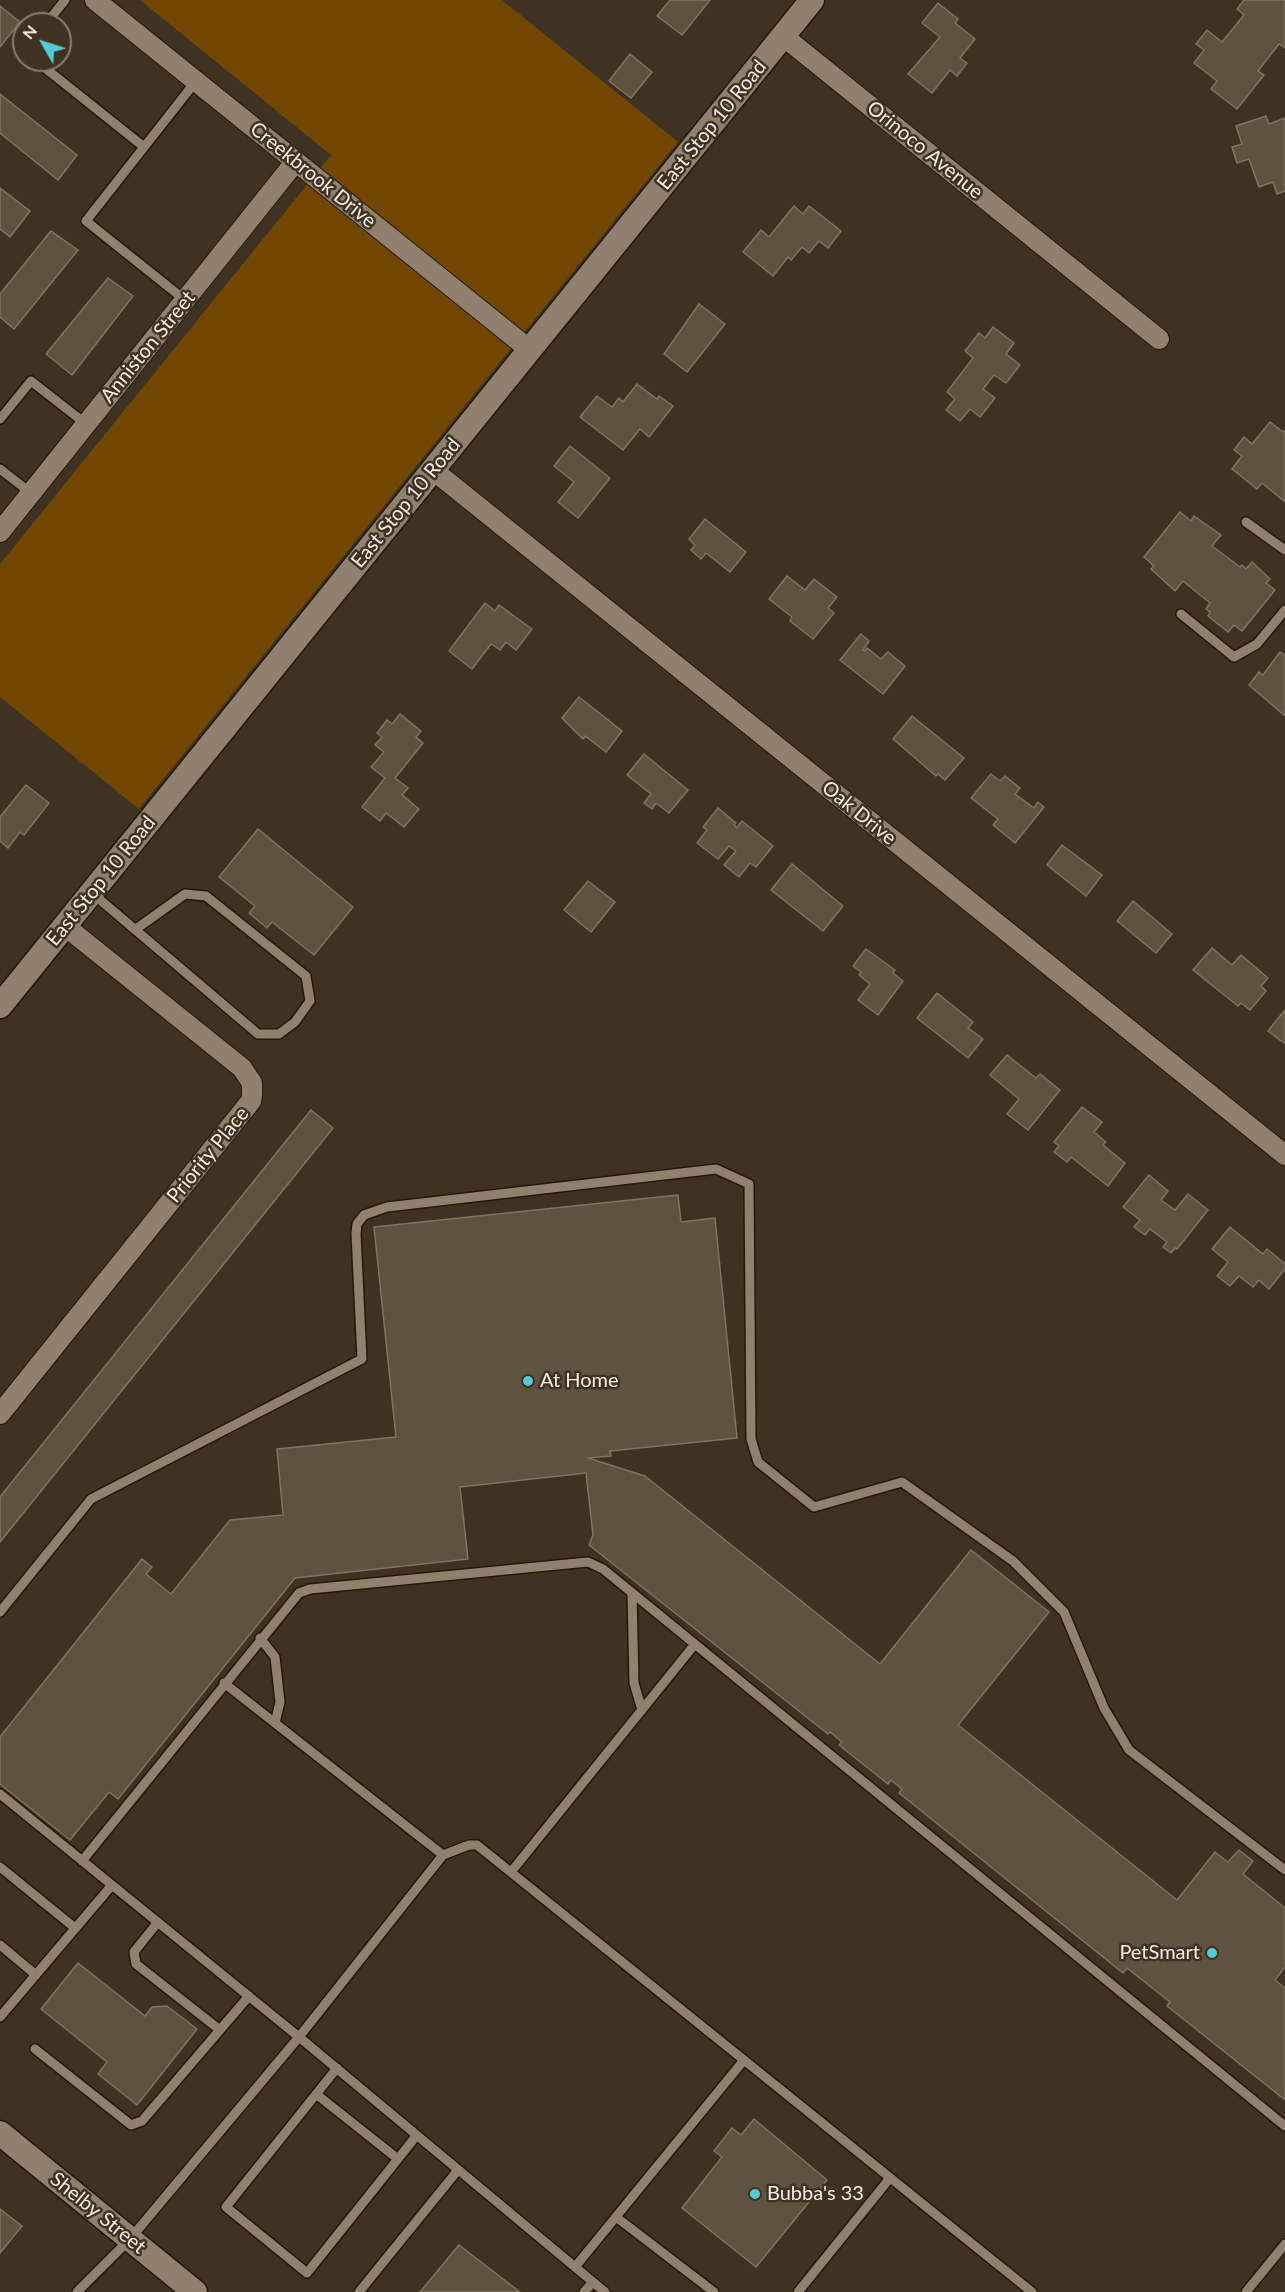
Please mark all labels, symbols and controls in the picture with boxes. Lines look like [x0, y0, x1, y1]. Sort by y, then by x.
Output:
north arrow [12, 12, 72, 72]
text: N [18, 21, 40, 42]
street label: East Stop 10 Road [652, 55, 772, 195]
street label: Orinoco Avenue [862, 96, 988, 204]
street label: Creekbrook Drive [245, 117, 381, 233]
street label: Anniston Street [96, 286, 200, 408]
street label: East Stop 10 Road [346, 433, 466, 573]
street label: Oak Drive [817, 776, 901, 850]
street label: East Stop 10 Road [41, 811, 161, 951]
street label: Priority Place [162, 1102, 254, 1208]
place label: At Home [540, 1369, 619, 1393]
marker: At Home [521, 1374, 535, 1388]
place label: PetSmart [1119, 1941, 1200, 1965]
marker: PetSmart [1205, 1946, 1219, 1960]
street label: Shelby Street [45, 2167, 151, 2259]
place label: Bubba's 33 [767, 2182, 864, 2206]
marker: Bubba's 33 [748, 2187, 762, 2201]

